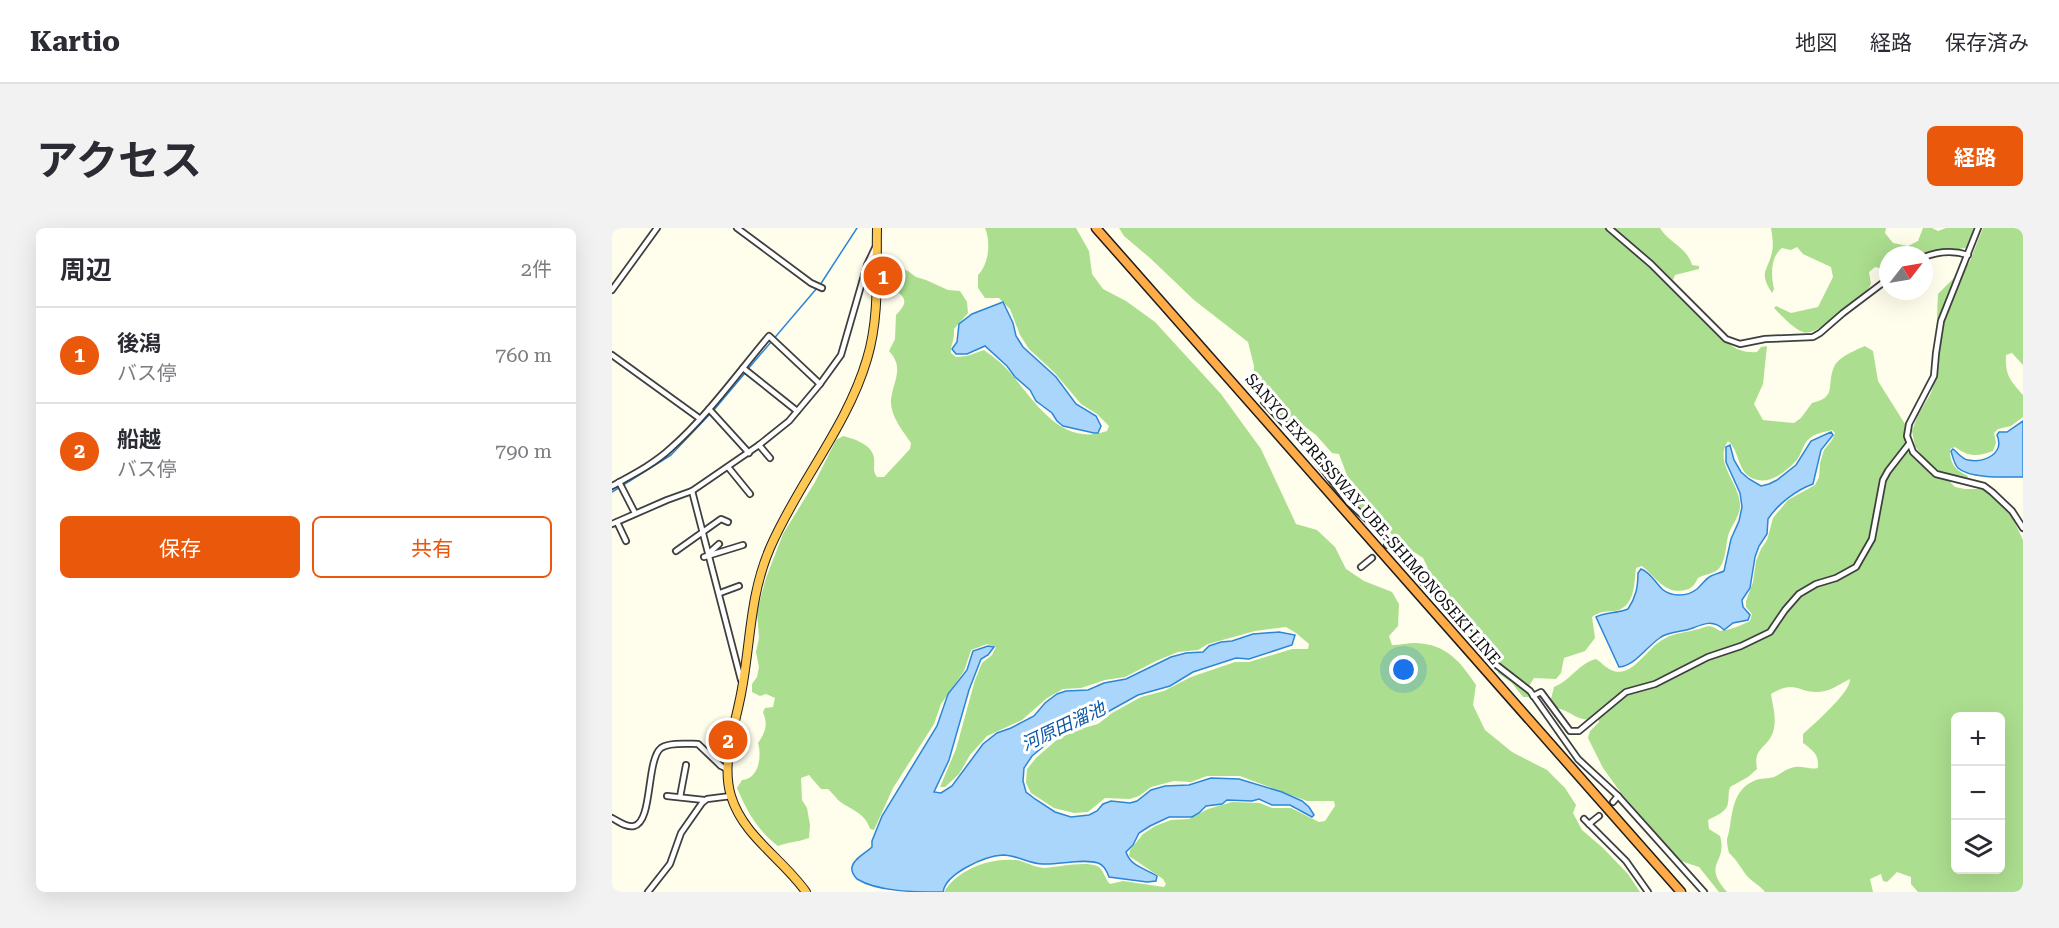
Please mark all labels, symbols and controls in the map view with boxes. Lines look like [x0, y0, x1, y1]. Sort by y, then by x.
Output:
text: Kartio [30, 25, 120, 58]
text: 地図 [1795, 31, 1837, 55]
text: 経路 [1870, 31, 1912, 55]
text: 保存済み [1945, 31, 2029, 55]
button: 経路 [1927, 126, 2023, 186]
text: アクセス [36, 136, 202, 185]
north arrow [1879, 246, 1933, 300]
pin: 1 [864, 254, 902, 298]
text: 周辺 [60, 255, 112, 285]
text: 2件 [521, 257, 552, 281]
text: 後潟 [117, 331, 161, 356]
text: 1 [74, 343, 85, 367]
text: 760 m [495, 343, 552, 367]
text: バス停 [117, 361, 177, 385]
street label: SANYO EXPRESSWAY UBE-SHIMONOSEKI LINE [1241, 370, 1505, 668]
text: 船越 [117, 427, 161, 452]
text: 2 [74, 439, 85, 463]
text: 790 m [495, 439, 552, 463]
text: バス停 [117, 457, 177, 481]
button: 保存 [60, 516, 300, 578]
button: 共有 [312, 516, 552, 578]
your location [1389, 655, 1418, 684]
water label: 河原田溜池 [1018, 697, 1110, 755]
map controls [1951, 712, 2005, 874]
button: + [1951, 712, 2005, 766]
pin: 2 [708, 718, 748, 762]
button: − [1951, 766, 2005, 820]
button: layers [1951, 820, 2005, 874]

